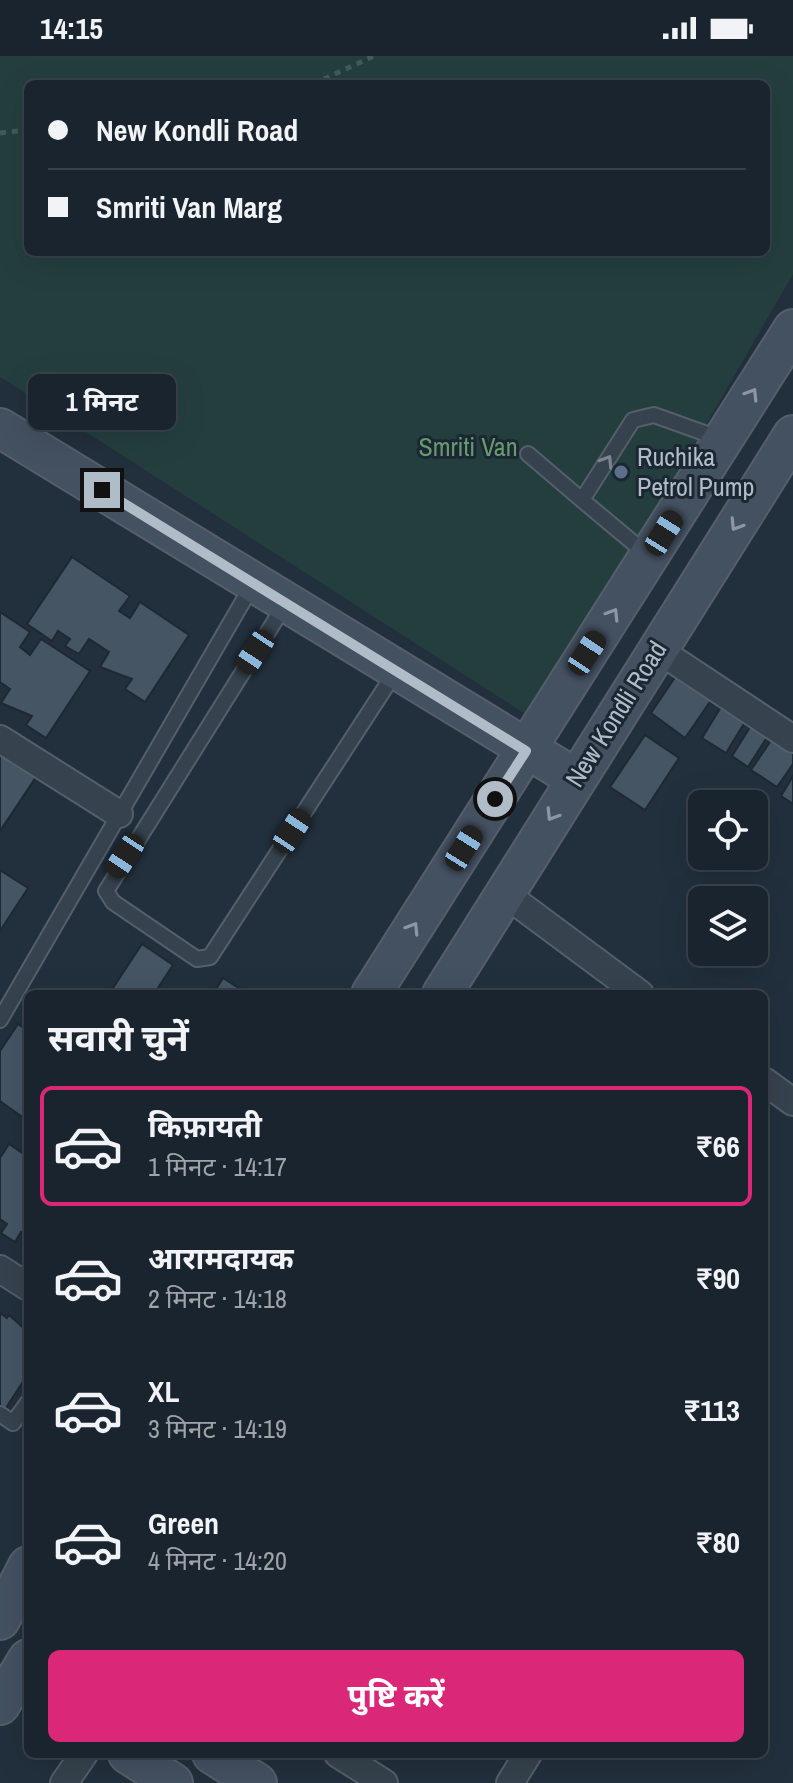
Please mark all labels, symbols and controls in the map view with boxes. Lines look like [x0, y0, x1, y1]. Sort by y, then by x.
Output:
text: 14:15 [40, 8, 103, 48]
text: New Kondli Road [96, 110, 298, 150]
text: Smriti Van Marg [96, 187, 282, 227]
callout: 1 मिनट [28, 374, 176, 430]
text: 1 मिनट [66, 384, 138, 419]
one-way arrow [742, 388, 757, 403]
park label: Smriti Van [418, 429, 518, 464]
place label: Ruchika Petrol Pump [637, 439, 754, 504]
one-way arrow [598, 455, 613, 470]
marker: Ruchika Petrol Pump [612, 463, 630, 481]
route end [84, 472, 120, 508]
car [641, 506, 687, 560]
one-way arrow [730, 516, 745, 530]
one-way arrow [603, 608, 618, 623]
car [232, 625, 278, 679]
car [564, 626, 610, 680]
street label: New Kondli Road [557, 634, 674, 793]
route start [477, 781, 513, 817]
map controls [688, 790, 768, 966]
button: locate [688, 790, 768, 870]
car [269, 804, 315, 858]
one-way arrow [546, 806, 561, 821]
car [441, 821, 487, 875]
car [102, 829, 148, 883]
button: layers [688, 886, 768, 966]
one-way arrow [403, 922, 418, 937]
text: सवारी चुनें [48, 1014, 189, 1062]
text: किफ़ायती [148, 1106, 262, 1146]
icon: car [52, 1110, 124, 1182]
text: ₹66 [695, 1126, 740, 1166]
text: 1 मिनट · 14:17 [148, 1149, 287, 1184]
text: आरामदायक [148, 1238, 294, 1278]
icon: car [52, 1242, 124, 1314]
text: ₹90 [695, 1258, 740, 1298]
text: 2 मिनट · 14:18 [148, 1281, 287, 1316]
text: XL [148, 1371, 179, 1411]
icon: car [52, 1374, 124, 1446]
text: ₹113 [683, 1390, 740, 1430]
text: 3 मिनट · 14:19 [148, 1411, 287, 1446]
text: Green [148, 1503, 219, 1543]
icon: car [52, 1506, 124, 1578]
text: ₹80 [695, 1522, 740, 1562]
text: 4 मिनट · 14:20 [148, 1543, 287, 1578]
button: पुष्टि करें [48, 1650, 744, 1742]

